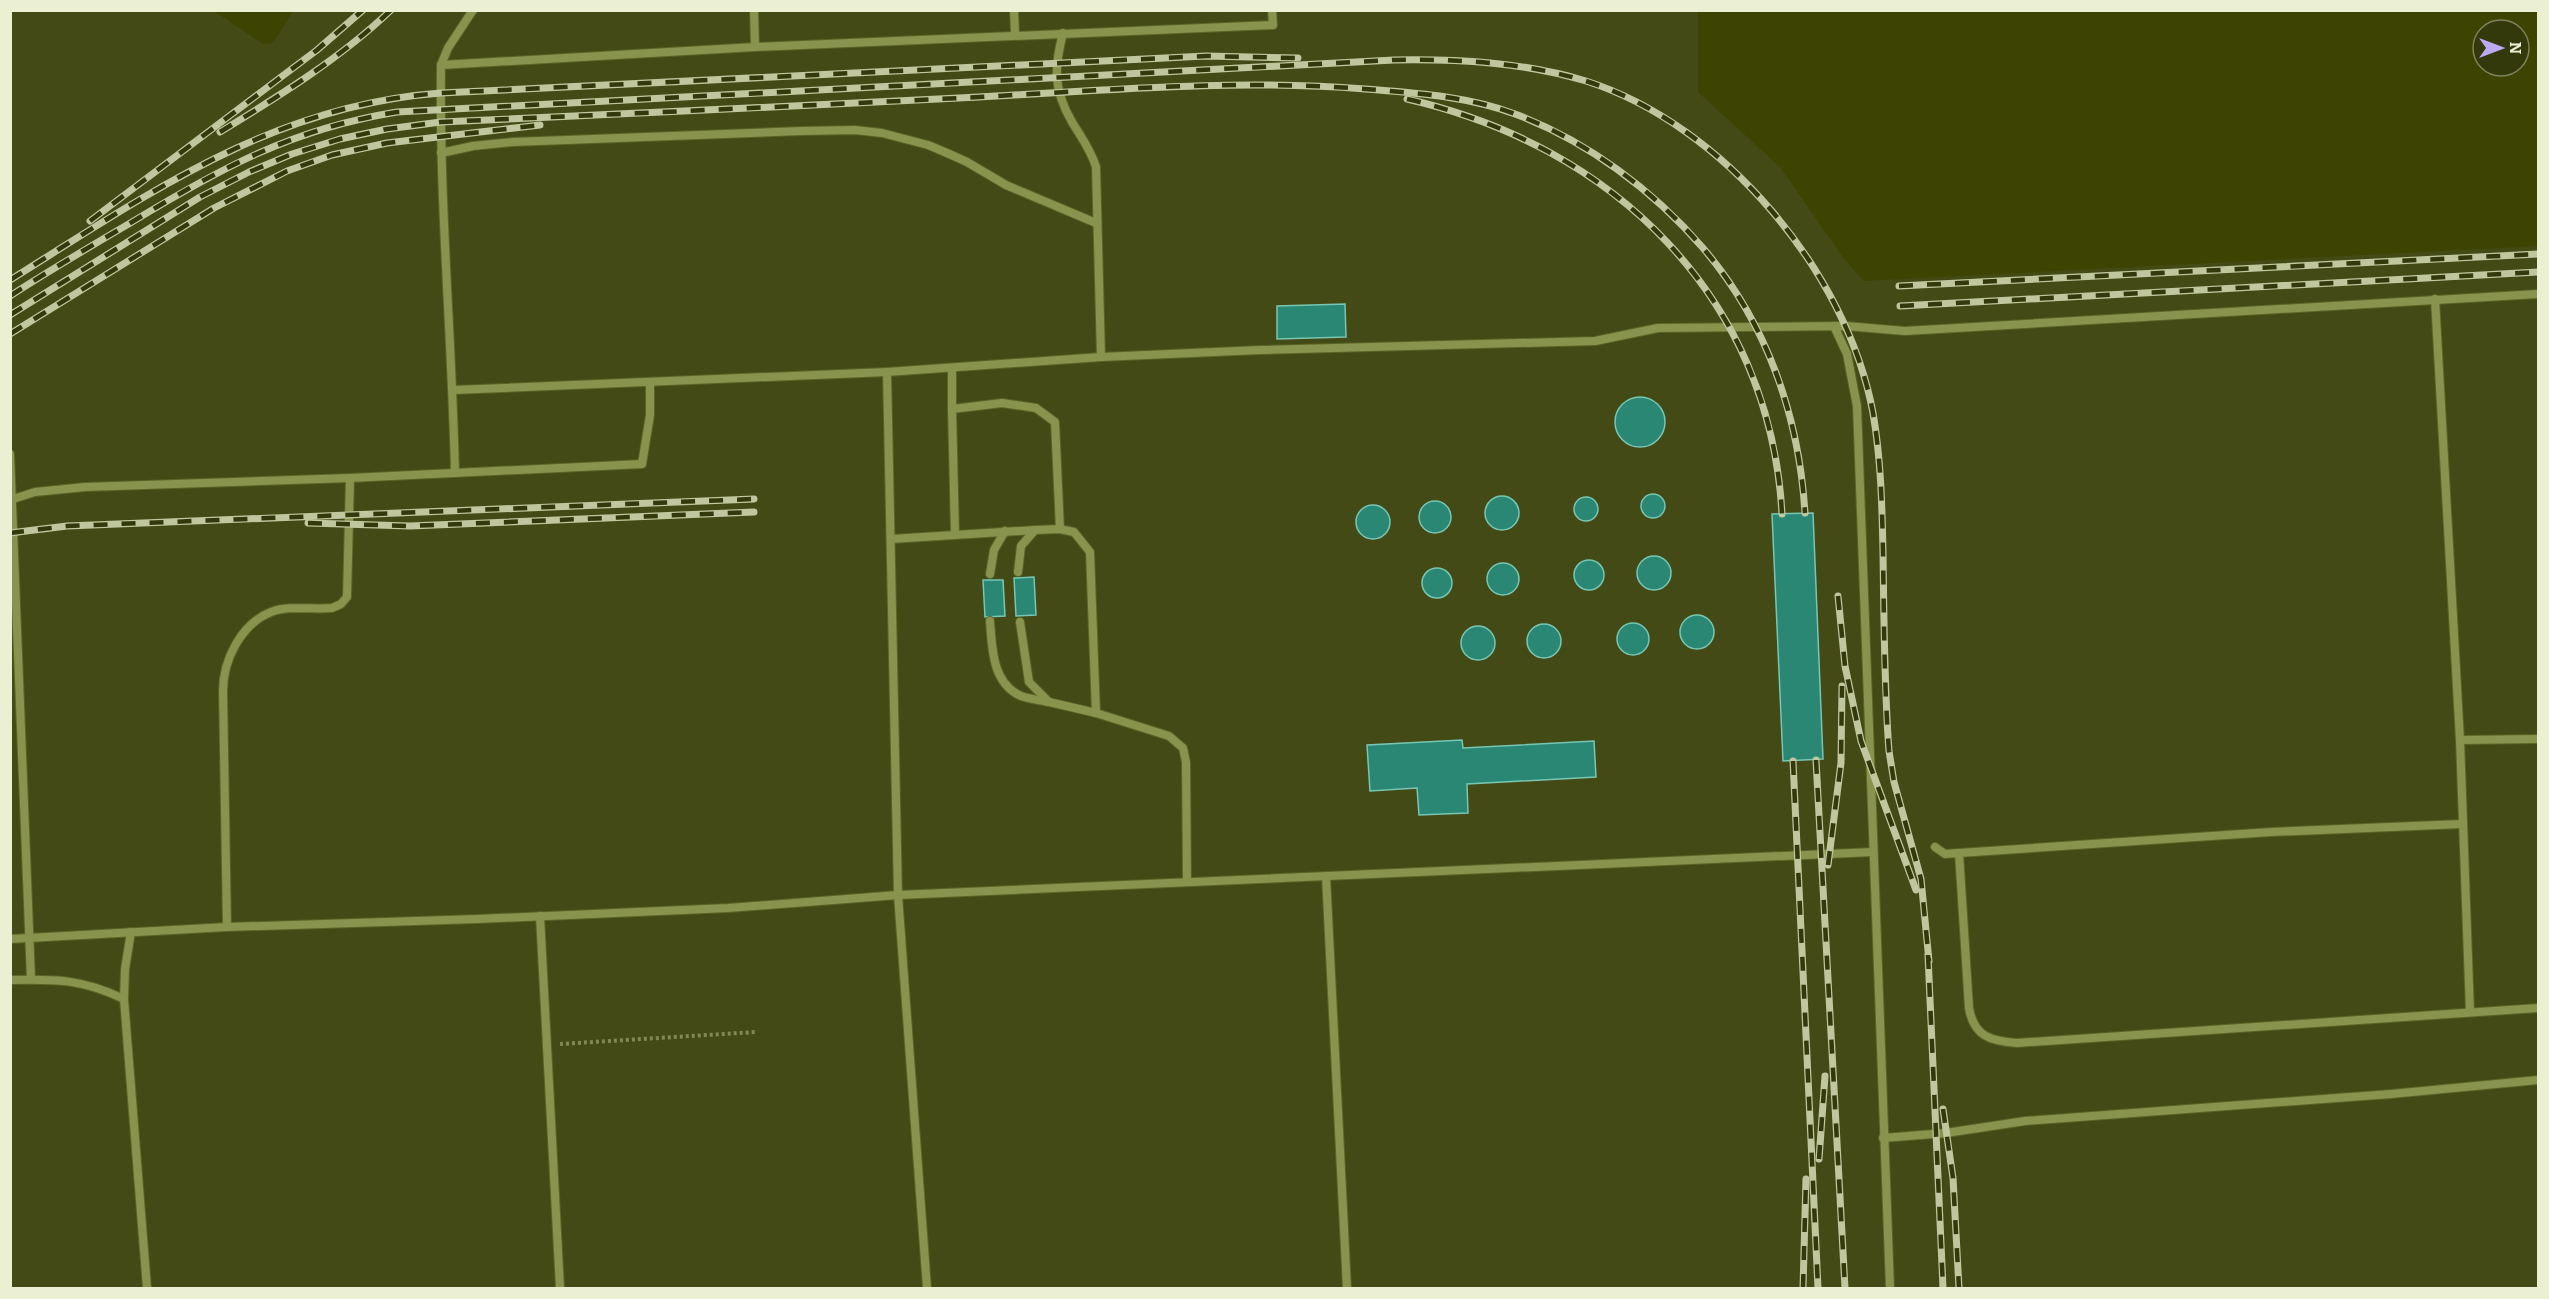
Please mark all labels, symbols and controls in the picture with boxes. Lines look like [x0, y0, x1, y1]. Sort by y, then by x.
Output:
north arrow [2471, 18, 2531, 78]
text: N [2506, 42, 2525, 54]

